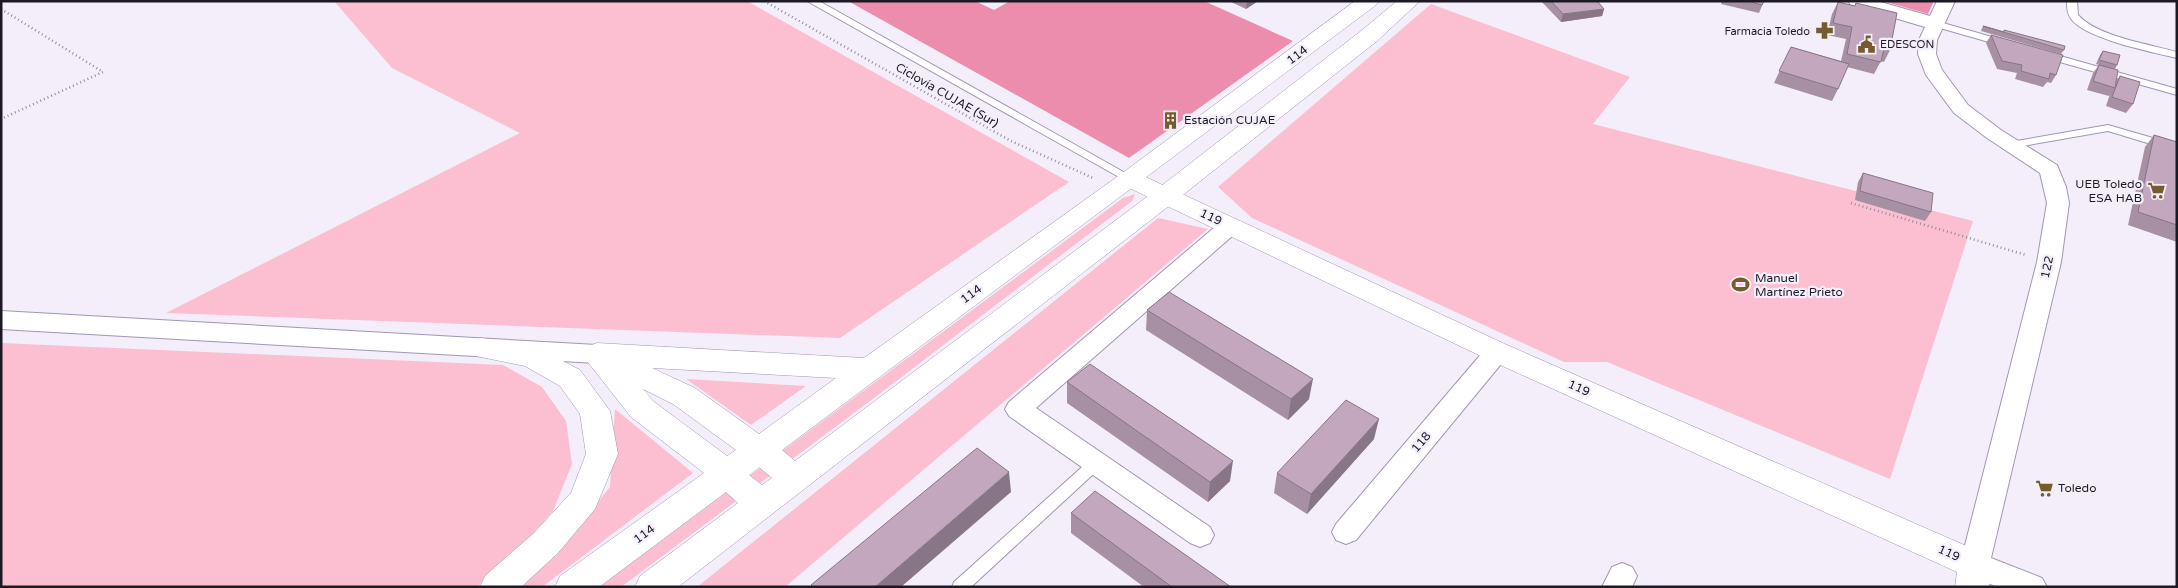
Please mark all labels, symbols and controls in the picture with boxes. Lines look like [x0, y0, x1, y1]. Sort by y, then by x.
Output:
pharmacy icon: Farmacia Toledo [1814, 21, 1834, 41]
place label: Farmacia Toledo [1725, 25, 1810, 38]
public building icon: EDESCON [1856, 34, 1876, 54]
place label: EDESCON [1880, 38, 1934, 51]
street label: 114 [1284, 42, 1311, 67]
street label: Ciclovía CUJAE (Sur) [893, 60, 1001, 130]
building icon: Estación CUJAE [1160, 110, 1180, 130]
place label: Estación CUJAE [1184, 113, 1276, 127]
place label: UEB Toledo ESA HAB [2075, 177, 2142, 205]
supermarket icon: UEB Toledo ESA HAB [2146, 181, 2166, 201]
street label: 119 [1198, 206, 1224, 228]
street label: 122 [2038, 254, 2056, 280]
place label: Manuel Martínez Prieto [1755, 271, 1843, 299]
sports icon: Manuel Martínez Prieto [1731, 275, 1751, 295]
street label: 114 [958, 281, 985, 306]
street label: 119 [1566, 377, 1592, 399]
street label: 118 [1408, 429, 1434, 455]
supermarket icon: Toledo [2034, 478, 2054, 498]
place label: Toledo [2058, 481, 2096, 495]
street label: 114 [631, 521, 658, 546]
street label: 119 [1936, 542, 1962, 564]

